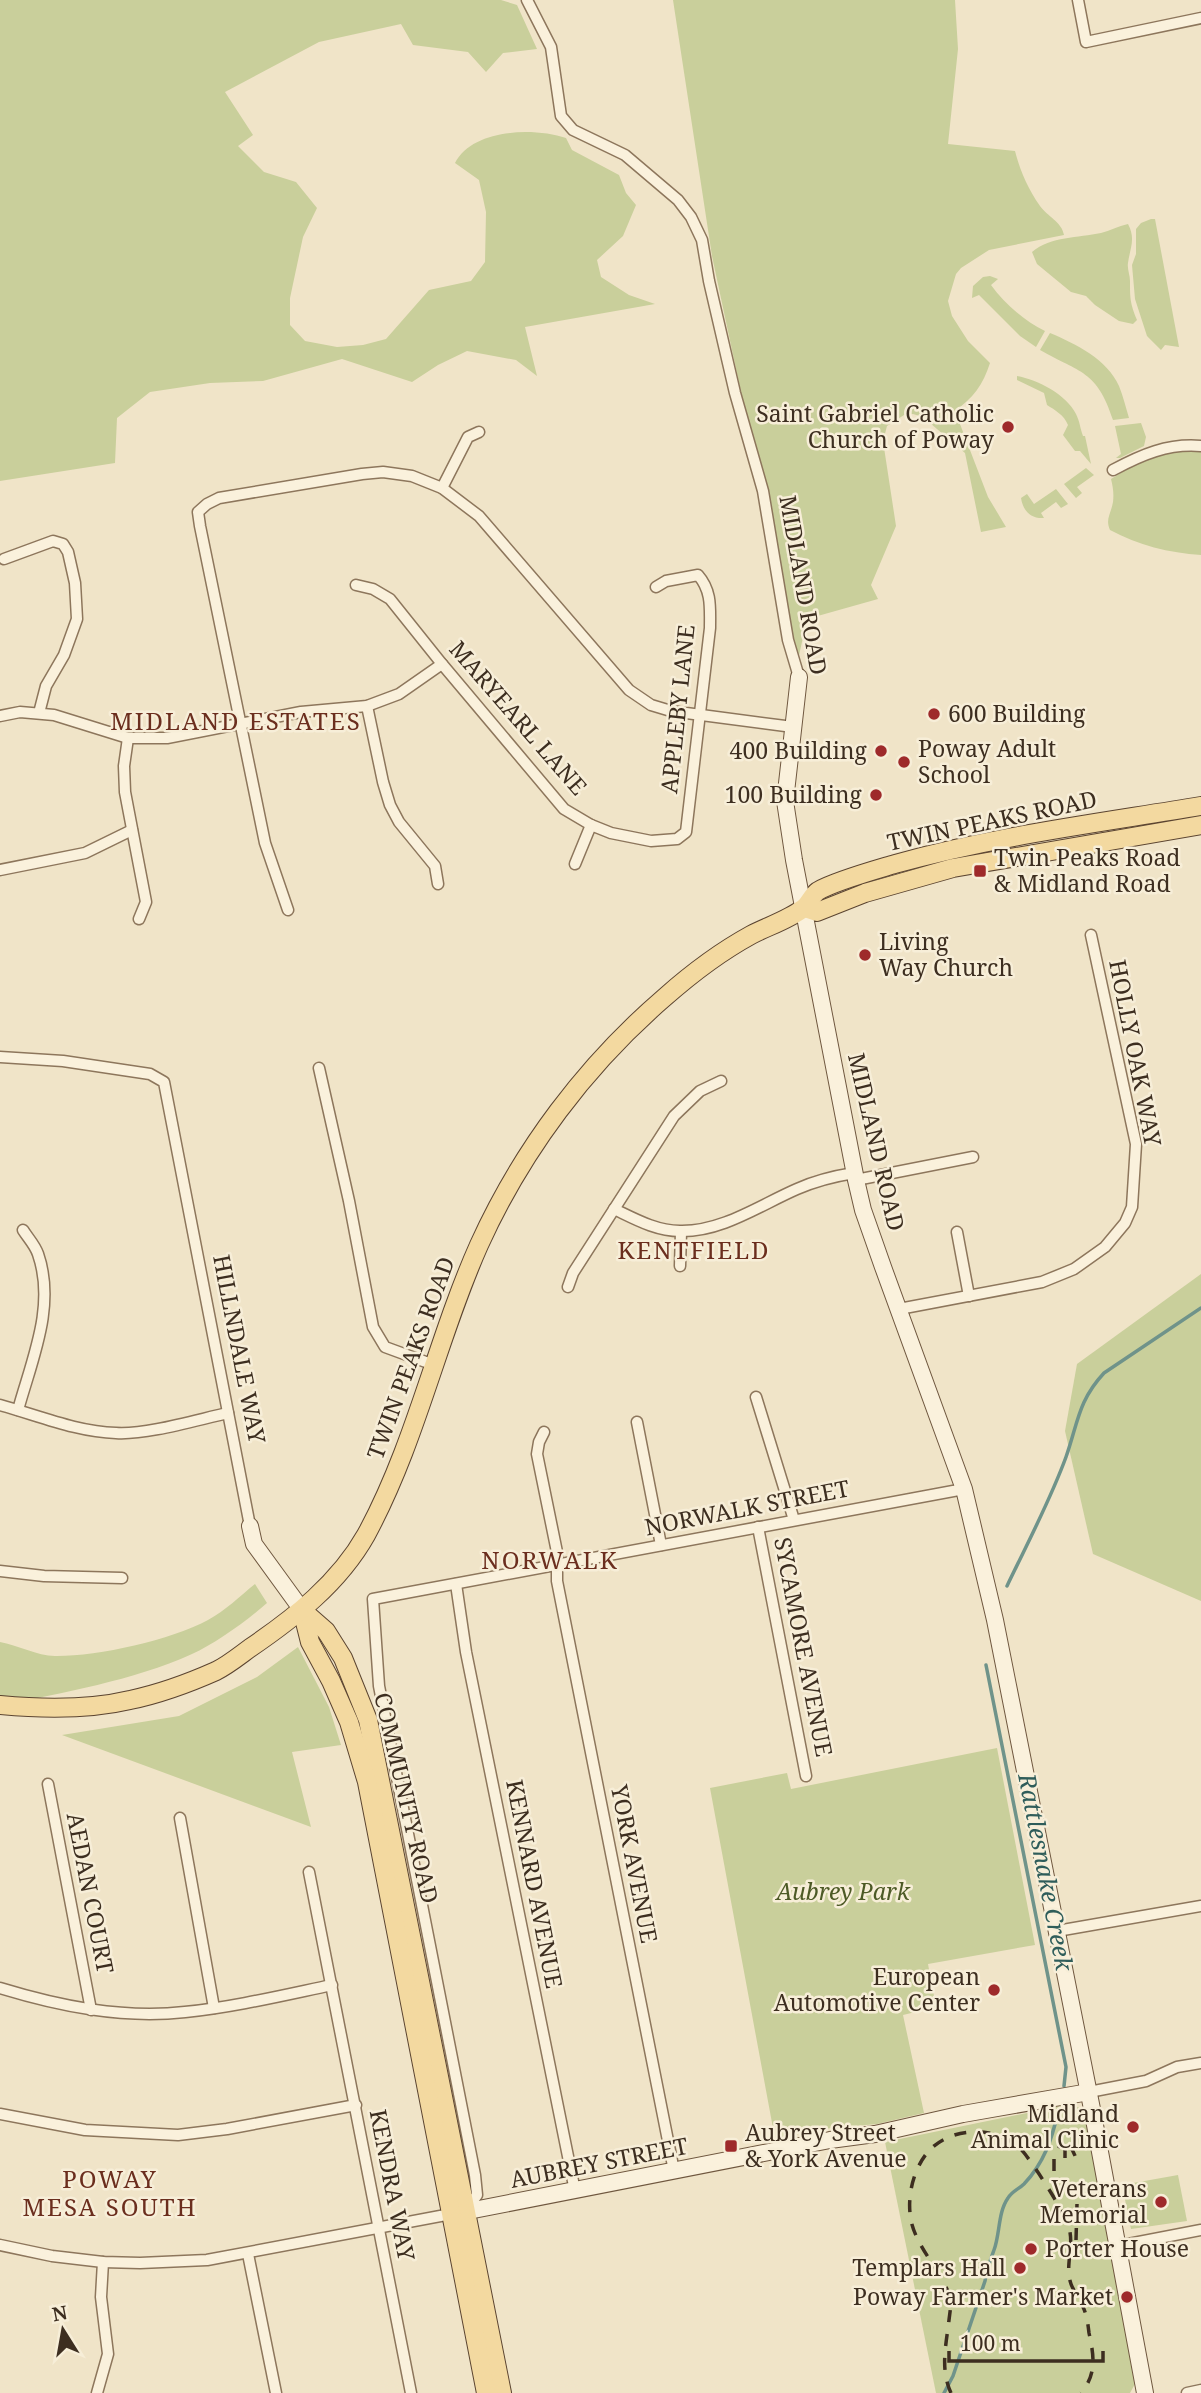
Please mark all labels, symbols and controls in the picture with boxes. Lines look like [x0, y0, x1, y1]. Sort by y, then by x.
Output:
place label: Saint Gabriel Catholic Church of Poway [756, 397, 994, 455]
marker: Saint Gabriel Catholic Church of Poway [1000, 419, 1016, 435]
street label: MIDLAND ROAD [772, 493, 836, 677]
street label: APPLEBY LANE [652, 623, 702, 795]
street label: MARYEARL LANE [443, 633, 595, 801]
place label: 600 Building [948, 697, 1086, 729]
district label: MIDLAND ESTATES [110, 704, 362, 737]
marker: 600 Building [926, 706, 942, 722]
place label: Poway Adult School [918, 732, 1056, 790]
place label: 400 Building [730, 734, 868, 766]
marker: 400 Building [873, 743, 889, 759]
marker: Poway Adult School [896, 754, 912, 770]
place label: 100 Building [725, 778, 863, 810]
street label: TWIN PEAKS ROAD [884, 782, 1099, 858]
marker: 100 Building [868, 787, 884, 803]
place label: Twin Peaks Road & Midland Road [994, 841, 1180, 899]
marker: Twin Peaks Road & Midland Road [972, 863, 988, 879]
place label: Living Way Church [879, 925, 1013, 983]
marker: Living Way Church [857, 947, 873, 963]
street label: HOLLY OAK WAY [1102, 957, 1170, 1149]
street label: MIDLAND ROAD [841, 1050, 913, 1234]
district label: KENTFIELD [617, 1233, 771, 1266]
street label: HILLNDALE WAY [206, 1252, 274, 1446]
street label: TWIN PEAKS ROAD [359, 1252, 462, 1463]
street label: NORWALK STREET [642, 1471, 852, 1543]
street label: SYCAMORE AVENUE [767, 1534, 841, 1759]
district label: NORWALK [481, 1543, 619, 1576]
street label: COMMUNITY ROAD [367, 1689, 447, 1906]
water label: Rattlesnake Creek [1011, 1769, 1082, 1975]
street label: KENNARD AVENUE [499, 1777, 571, 1991]
street label: YORK AVENUE [604, 1781, 666, 1946]
street label: AEDAN COURT [60, 1810, 122, 1976]
park label: Aubrey Park [774, 1875, 911, 1907]
place label: European Automotive Center [774, 1960, 980, 2018]
marker: European Automotive Center [986, 1982, 1002, 1998]
place label: Midland Animal Clinic [971, 2097, 1119, 2155]
street label: KENDRA WAY [363, 2106, 423, 2264]
place label: Aubrey Street & York Avenue [745, 2116, 907, 2174]
marker: Midland Animal Clinic [1125, 2119, 1141, 2135]
street label: AUBREY STREET [507, 2129, 691, 2195]
marker: Aubrey Street & York Avenue [723, 2138, 739, 2154]
district label: POWAY MESA SOUTH [22, 2162, 198, 2223]
place label: Veterans Memorial [1040, 2172, 1147, 2230]
marker: Veterans Memorial [1153, 2194, 1169, 2210]
place label: Porter House [1045, 2232, 1189, 2264]
marker: Porter House [1023, 2241, 1039, 2257]
place label: Templars Hall [852, 2251, 1006, 2283]
marker: Templars Hall [1012, 2260, 1028, 2276]
place label: Poway Farmer's Market [853, 2280, 1113, 2312]
marker: Poway Farmer's Market [1119, 2289, 1135, 2305]
north arrow [28, 2295, 98, 2365]
text: N [50, 2299, 70, 2328]
scale bar [949, 2320, 1103, 2364]
text: 100 m [960, 2329, 1021, 2357]

